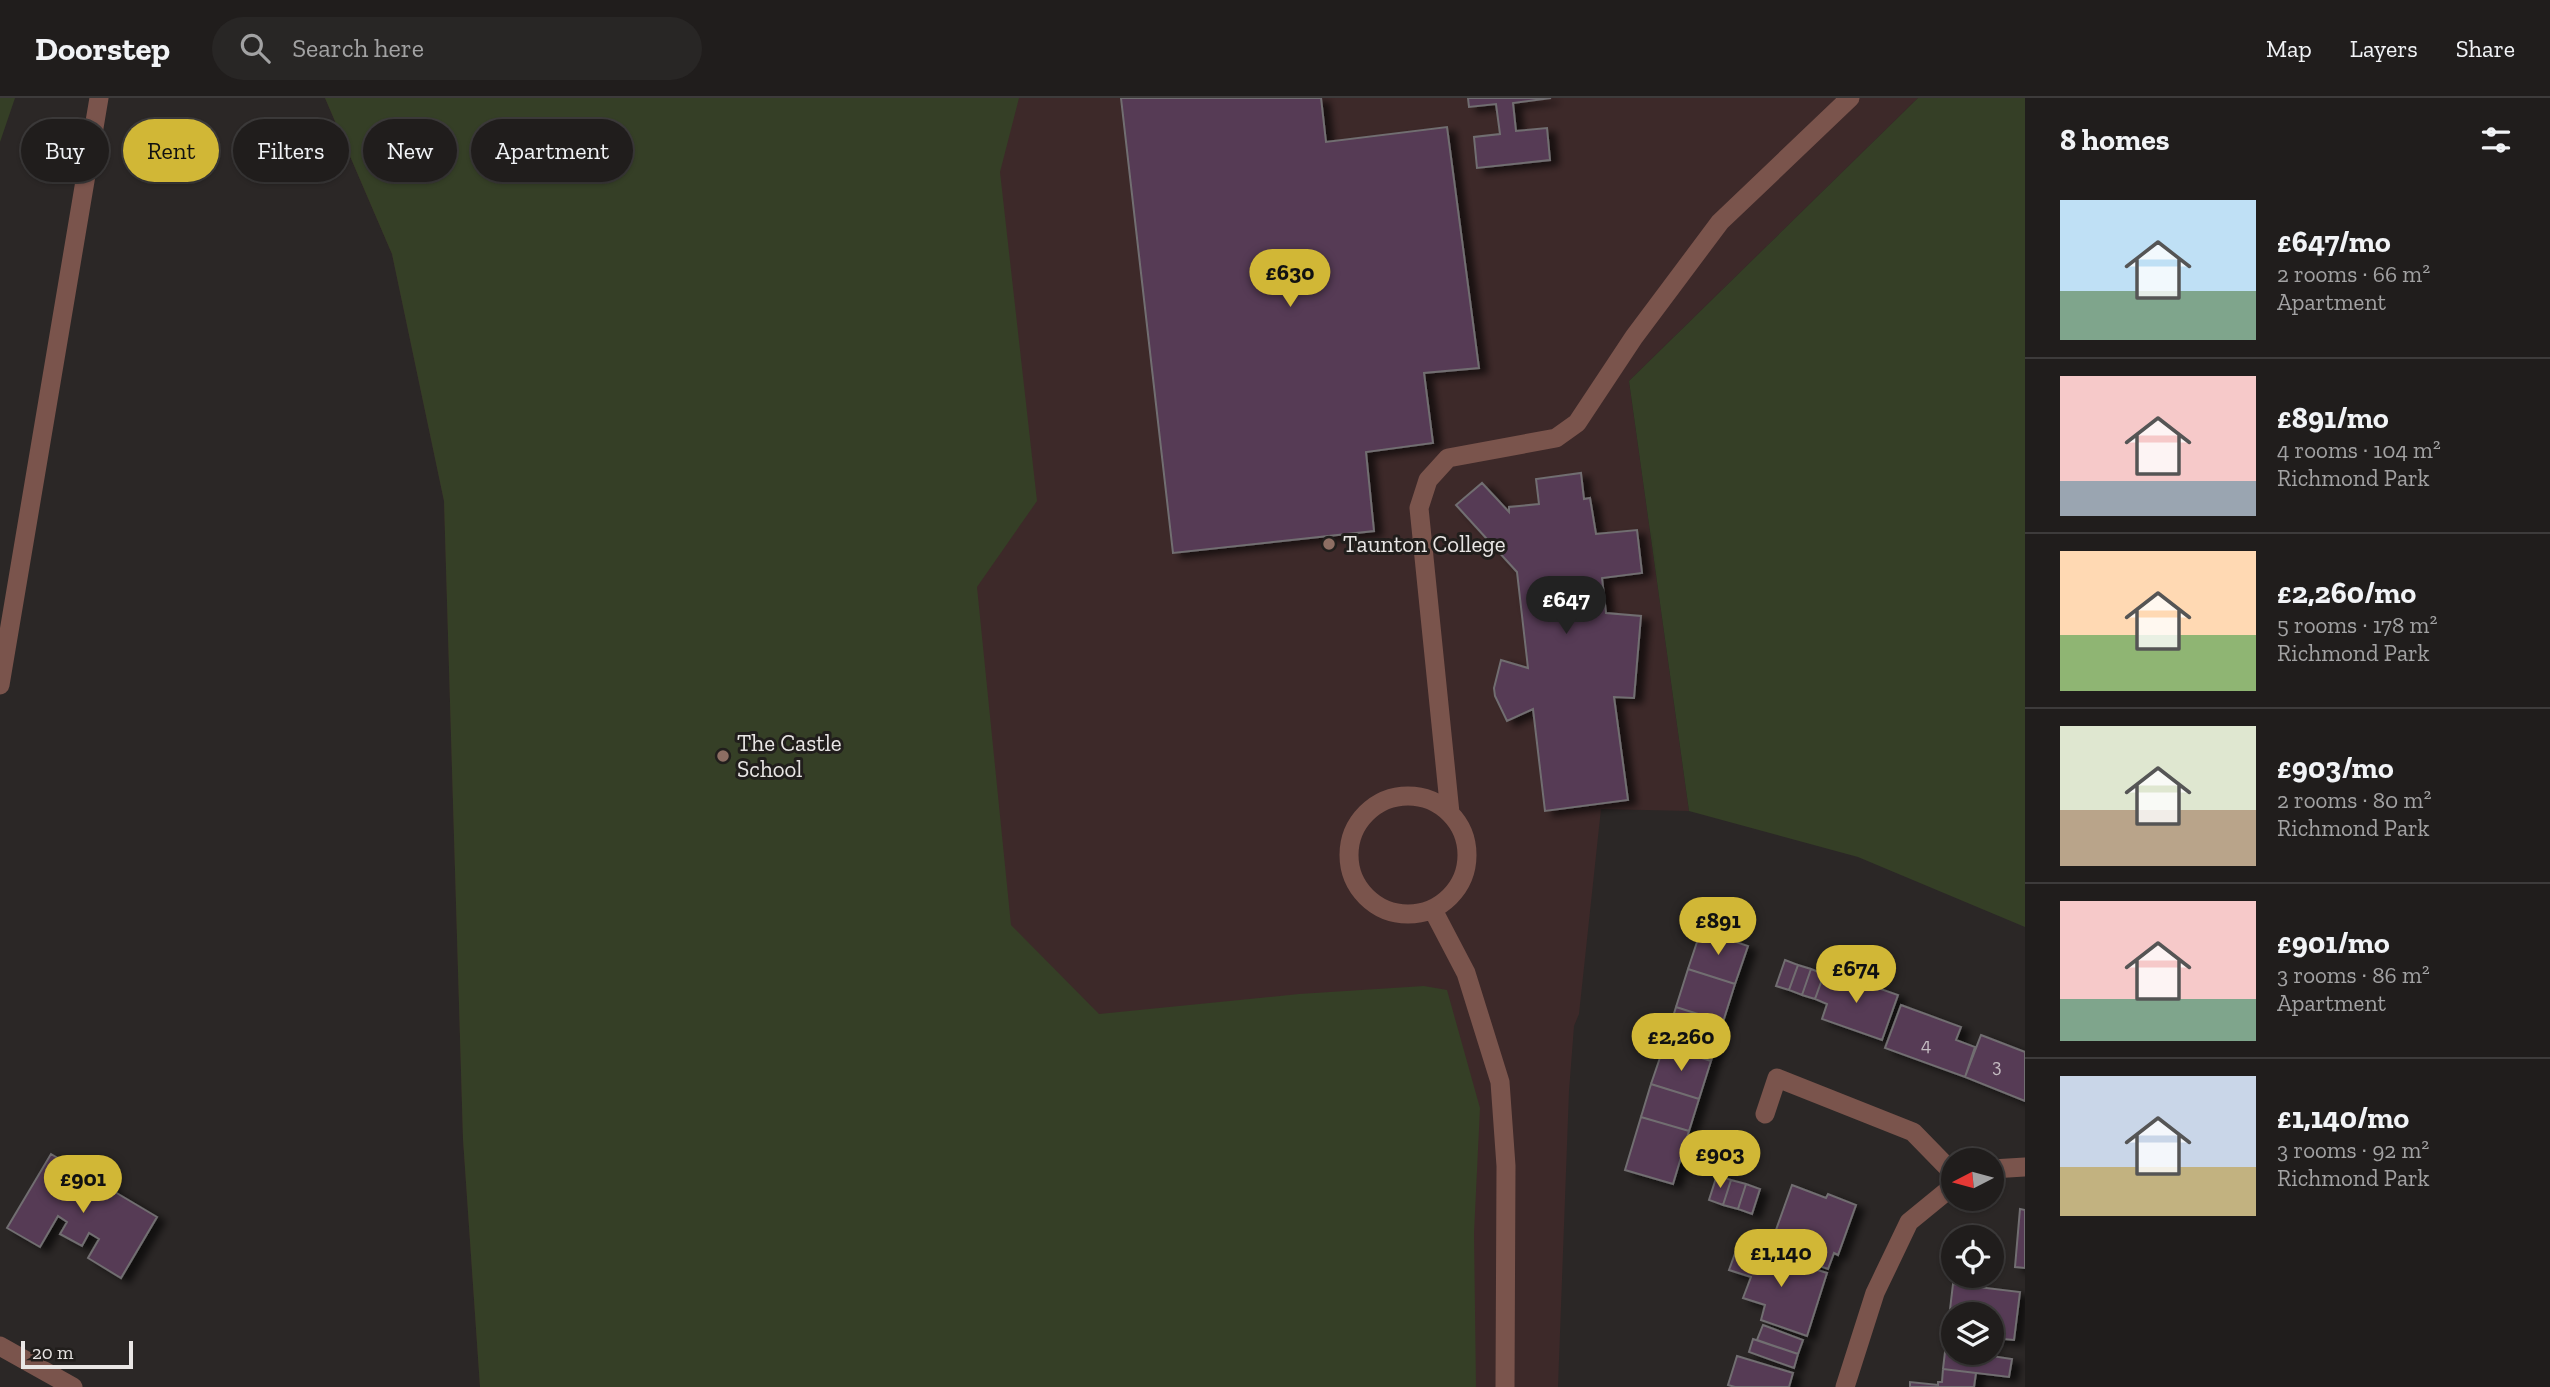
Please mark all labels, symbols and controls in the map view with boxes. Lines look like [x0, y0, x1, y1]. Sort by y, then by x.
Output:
search box [212, 17, 702, 80]
text: Doorstep [35, 29, 170, 68]
icon: search [236, 29, 274, 67]
text: Search here [292, 32, 424, 64]
text: Map [2266, 34, 2312, 63]
text: Layers [2350, 34, 2418, 63]
text: Share [2456, 34, 2515, 63]
chip: Buy [21, 119, 109, 182]
chip: Rent [123, 119, 219, 182]
chip: Filters [233, 119, 349, 182]
chip: New [363, 119, 457, 182]
chip: Apartment [471, 119, 633, 182]
icon: filters [2477, 121, 2515, 159]
text: 8 homes [2060, 122, 2169, 158]
text: £647/mo [2277, 224, 2391, 260]
icon: home [2116, 228, 2200, 312]
pin: £630 [1249, 250, 1331, 309]
text: £630 [1265, 258, 1315, 286]
text: 2 rooms · 66 m² [2277, 260, 2430, 288]
text: Apartment [2277, 288, 2386, 316]
text: £891/mo [2277, 400, 2389, 436]
icon: home [2116, 404, 2200, 488]
text: 4 rooms · 104 m² [2277, 436, 2441, 464]
text: Richmond Park [2277, 464, 2429, 492]
place label: Taunton College [1343, 530, 1506, 558]
marker: Taunton College [1321, 536, 1337, 552]
text: £2,260/mo [2277, 575, 2416, 611]
pin: £647 [1525, 576, 1607, 636]
icon: home [2116, 579, 2200, 663]
text: £647 [1542, 585, 1590, 613]
text: 5 rooms · 178 m² [2277, 611, 2437, 639]
text: Richmond Park [2277, 639, 2429, 667]
place label: The Castle School [737, 729, 842, 783]
marker: The Castle School [715, 748, 731, 764]
text: £903/mo [2277, 750, 2394, 786]
icon: home [2116, 754, 2200, 838]
text: 2 rooms · 80 m² [2277, 786, 2431, 814]
text: Richmond Park [2277, 814, 2429, 842]
pin: £891 [1677, 898, 1759, 957]
text: £891 [1695, 906, 1741, 934]
text: £901/mo [2277, 925, 2390, 961]
icon: home [2116, 929, 2200, 1013]
pin: £674 [1815, 946, 1897, 1005]
text: £674 [1832, 954, 1880, 982]
text: 3 rooms · 86 m² [2277, 961, 2430, 989]
text: Apartment [2277, 989, 2386, 1017]
pin: £2,260 [1624, 1014, 1738, 1073]
text: £2,260 [1648, 1022, 1714, 1050]
house number: 4 [1921, 1033, 1931, 1056]
house number: 3 [1992, 1054, 2002, 1077]
text: £1,140/mo [2277, 1100, 2409, 1136]
icon: home [2116, 1104, 2200, 1188]
pin: £903 [1679, 1130, 1761, 1190]
text: 3 rooms · 92 m² [2277, 1136, 2429, 1164]
text: £903 [1695, 1139, 1745, 1167]
north arrow [1941, 1148, 2004, 1211]
map controls [1941, 1148, 2004, 1365]
pin: £901 [42, 1156, 124, 1215]
text: £901 [60, 1164, 106, 1192]
text: Richmond Park [2277, 1164, 2429, 1192]
button: locate [1941, 1225, 2004, 1288]
pin: £1,140 [1724, 1230, 1838, 1289]
text: £1,140 [1750, 1238, 1812, 1266]
button: layers [1941, 1302, 2004, 1365]
scale bar [21, 1338, 133, 1370]
text: 20 m [32, 1341, 73, 1364]

